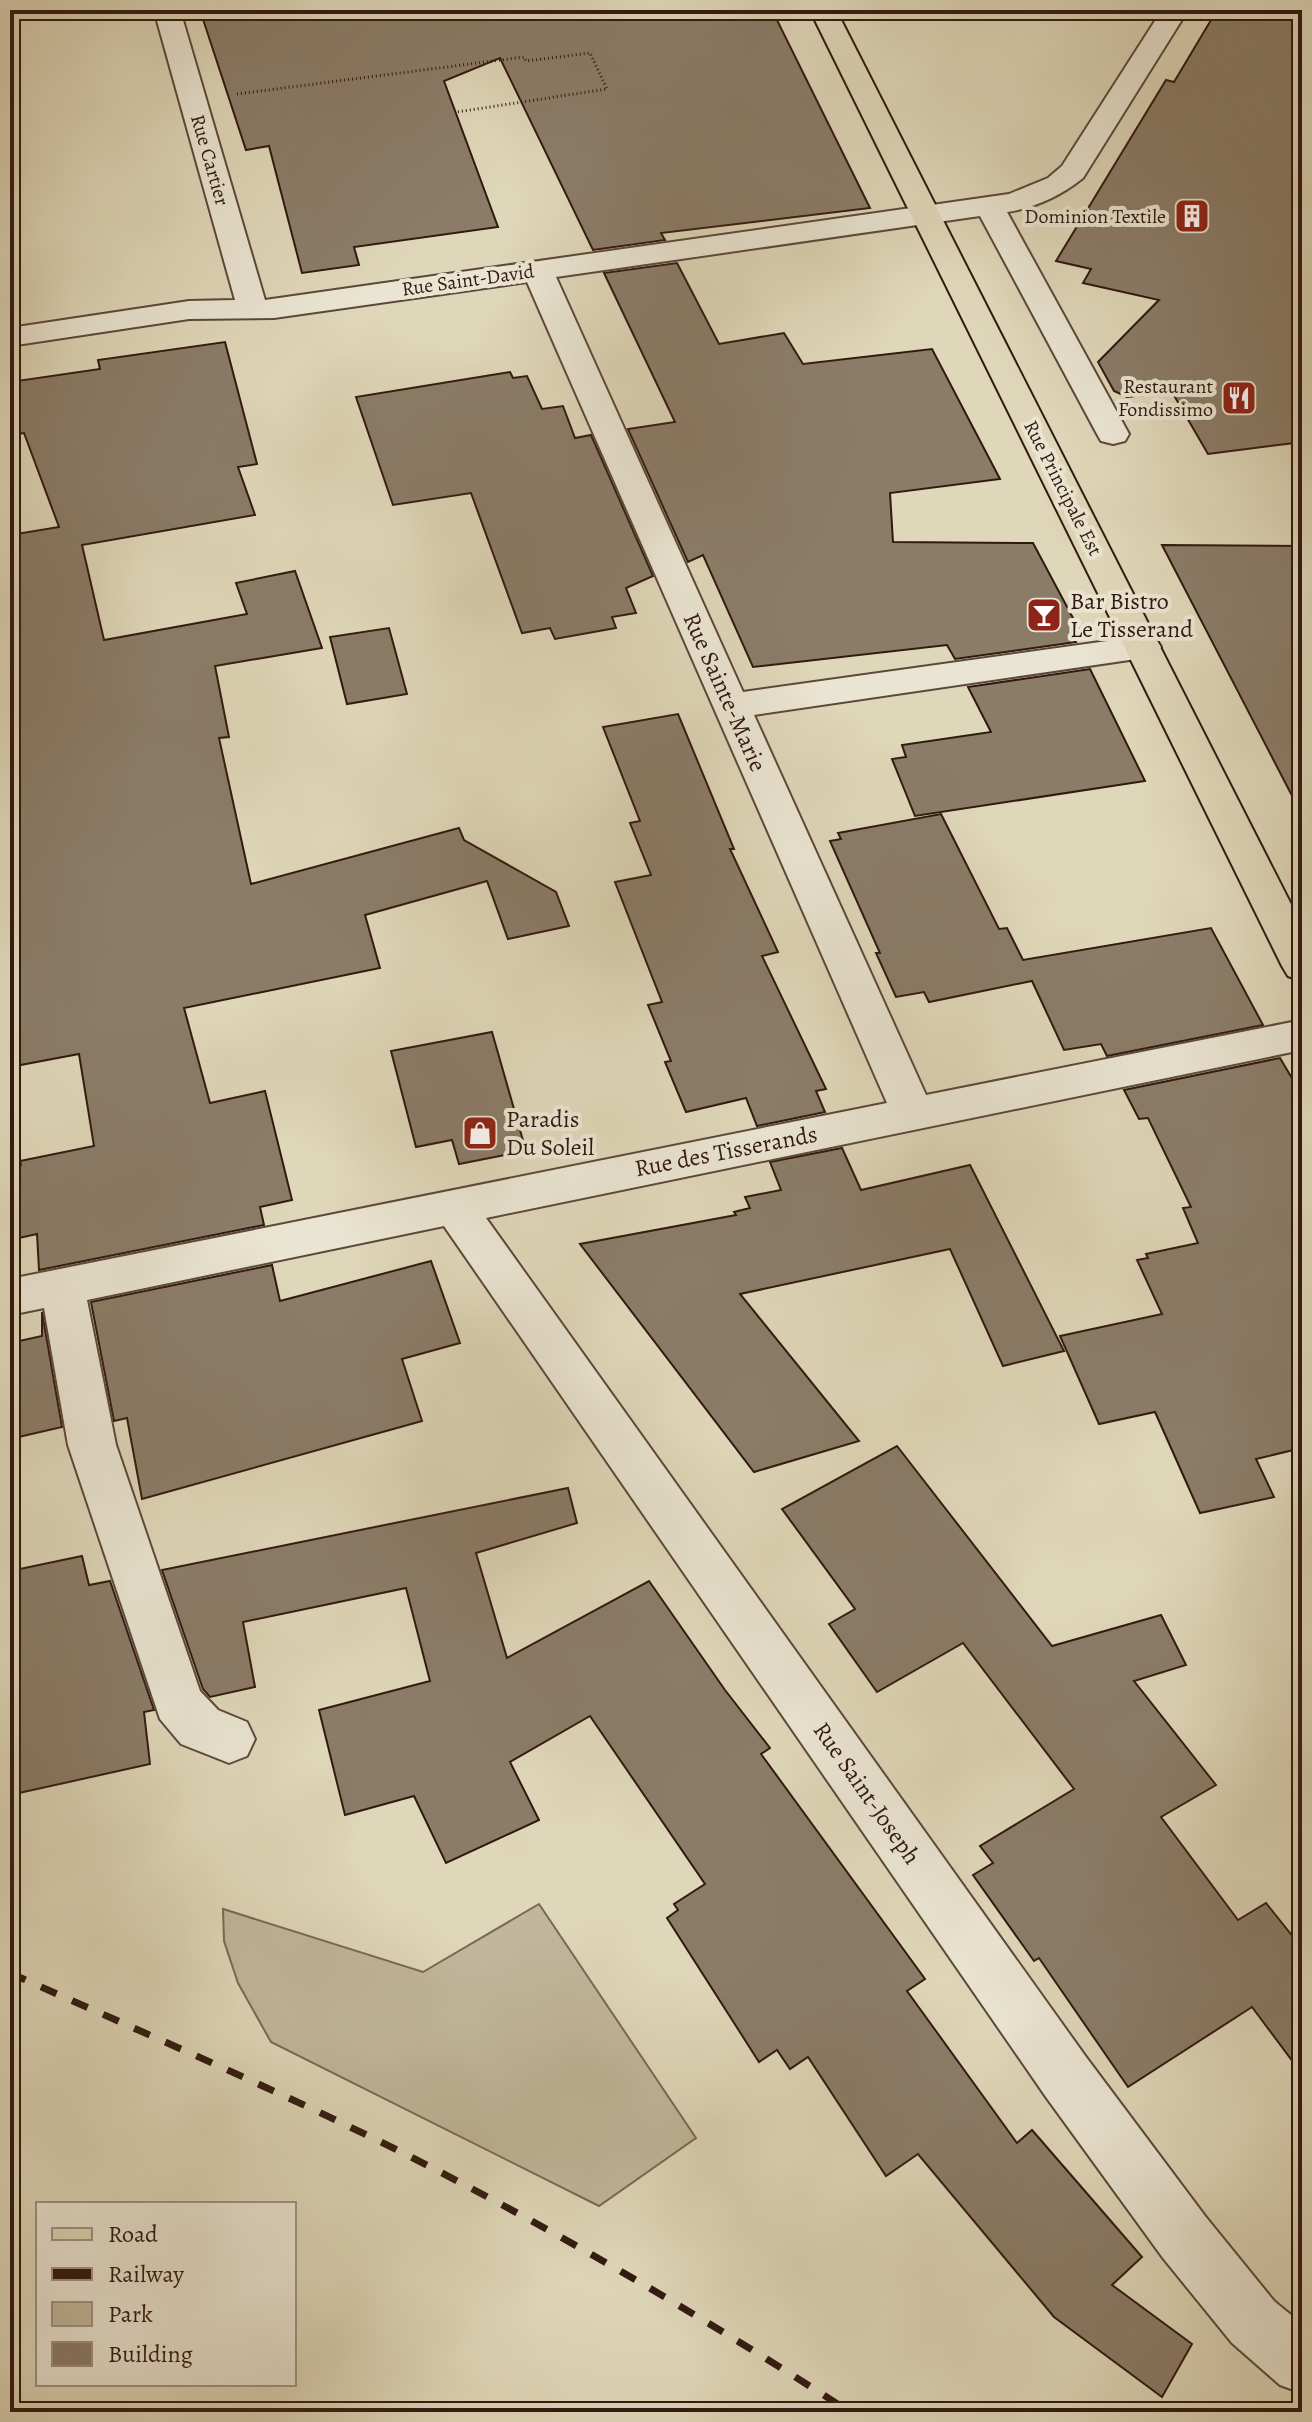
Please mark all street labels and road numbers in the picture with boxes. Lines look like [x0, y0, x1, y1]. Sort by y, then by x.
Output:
street label: Rue Cartier [184, 111, 236, 209]
street label: Rue Saint-David [400, 257, 536, 303]
street label: Rue Principale Est [1017, 416, 1109, 561]
street label: Rue Sainte-Marie [676, 607, 774, 777]
street label: Rue des Tisserands [632, 1118, 820, 1184]
street label: Rue Saint-Joseph [806, 1715, 928, 1871]

